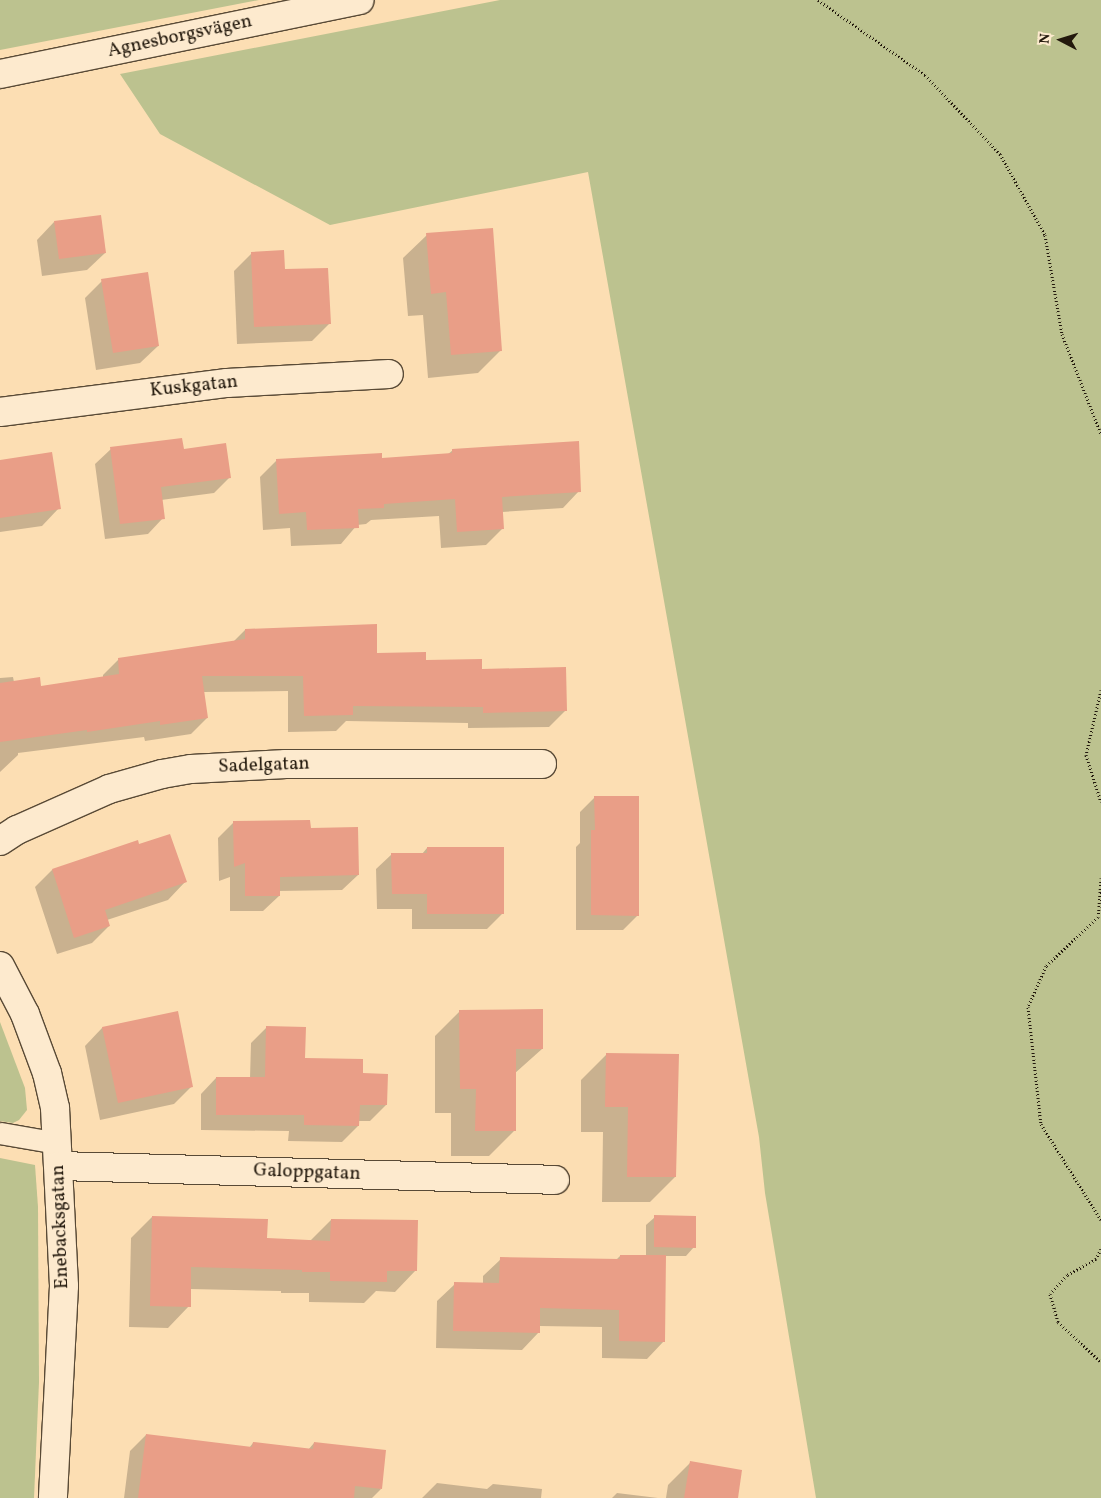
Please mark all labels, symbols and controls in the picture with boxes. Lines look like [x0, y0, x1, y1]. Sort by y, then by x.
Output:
street label: Agnesborgsvägen [106, 11, 254, 63]
north arrow [1036, 15, 1086, 65]
text: N [1036, 33, 1055, 45]
street label: Kuskgatan [149, 371, 239, 403]
street label: Sadelgatan [218, 753, 310, 779]
street label: Galoppgatan [253, 1160, 361, 1186]
street label: Enebacksgatan [47, 1164, 75, 1290]

